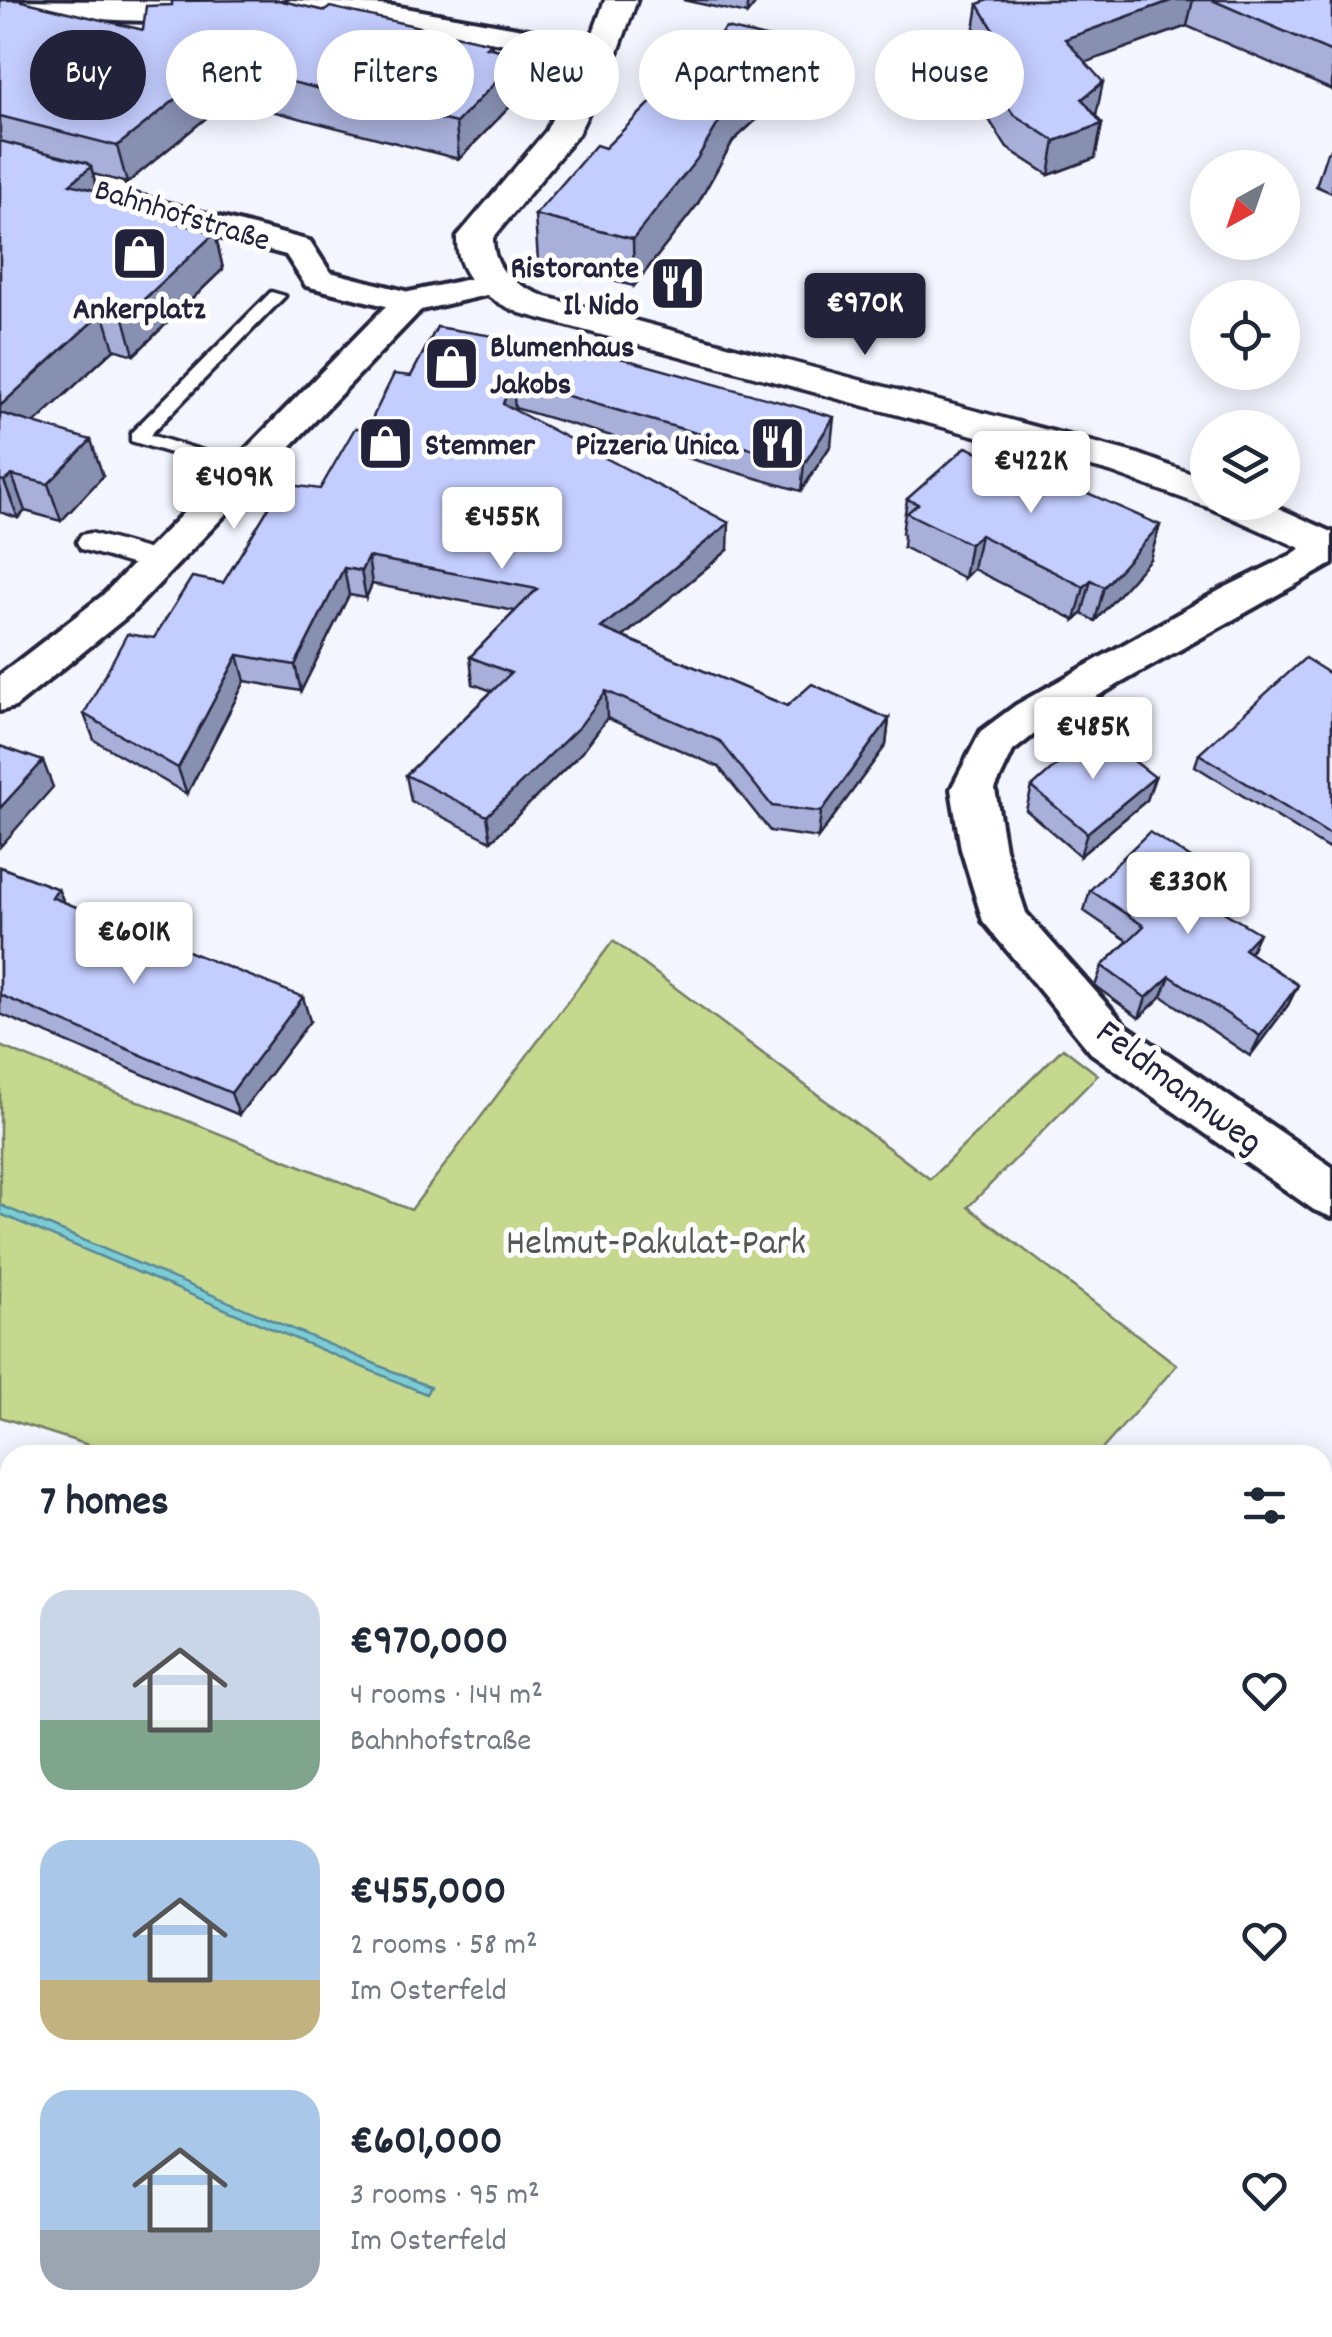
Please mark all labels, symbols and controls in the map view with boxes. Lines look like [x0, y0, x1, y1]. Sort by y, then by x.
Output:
chip: Buy [30, 30, 146, 120]
chip: Rent [166, 30, 297, 120]
chip: Filters [317, 30, 474, 120]
chip: New [494, 30, 619, 120]
chip: Apartment [639, 30, 855, 120]
chip: House [875, 30, 1024, 120]
north arrow [1190, 150, 1300, 260]
map controls [1190, 150, 1300, 520]
street label: Bahnhofstraße [88, 169, 275, 266]
shop icon: Ankerplatz [109, 223, 169, 283]
place label: Ristorante Il Nido [510, 248, 639, 331]
restaurant icon: Ristorante Il Nido [648, 254, 708, 314]
pin: €970K [795, 273, 935, 358]
button: locate [1190, 280, 1300, 390]
text: €970K [827, 282, 904, 328]
place label: Ankerplatz [73, 289, 206, 335]
place label: Blumenhaus Jakobs [490, 327, 634, 410]
shop icon: Blumenhaus Jakobs [421, 333, 481, 393]
button: layers [1190, 410, 1300, 520]
shop icon: Stemmer [356, 413, 416, 473]
restaurant icon: Pizzeria Unica [747, 413, 807, 473]
place label: Stemmer [425, 425, 536, 471]
place label: Pizzeria Unica [575, 425, 739, 471]
pin: €422K [961, 431, 1101, 516]
text: €422K [994, 440, 1068, 486]
pin: €409K [164, 447, 304, 532]
text: €409K [195, 456, 273, 502]
pin: €455K [432, 487, 572, 572]
text: €455K [464, 496, 540, 542]
pin: €485K [1023, 697, 1163, 782]
text: €485K [1056, 706, 1130, 752]
pin: €330K [1118, 852, 1258, 937]
text: €330K [1149, 861, 1227, 907]
pin: €601K [64, 902, 204, 987]
text: €601K [98, 911, 170, 957]
street label: Feldmannweg [1082, 1008, 1273, 1171]
park label: Helmut-Pakulat-Park [506, 1218, 806, 1273]
text: 7 homes [40, 1475, 169, 1535]
icon: filters [1237, 1478, 1292, 1533]
text: €970,000 [350, 1614, 508, 1674]
icon: home [120, 1630, 240, 1750]
icon: heart [1237, 1663, 1292, 1718]
text: 4 rooms · 144 m² [350, 1674, 543, 1720]
text: Bahnhofstraße [350, 1720, 531, 1766]
text: €455,000 [350, 1864, 506, 1924]
icon: home [120, 1880, 240, 2000]
icon: heart [1237, 1913, 1292, 1968]
text: 2 rooms · 58 m² [350, 1924, 538, 1970]
text: Im Osterfeld [350, 1970, 507, 2016]
text: €601,000 [350, 2114, 503, 2174]
icon: home [120, 2130, 240, 2250]
icon: heart [1237, 2163, 1292, 2218]
text: 3 rooms · 95 m² [350, 2174, 540, 2220]
text: Im Osterfeld [350, 2220, 507, 2266]

